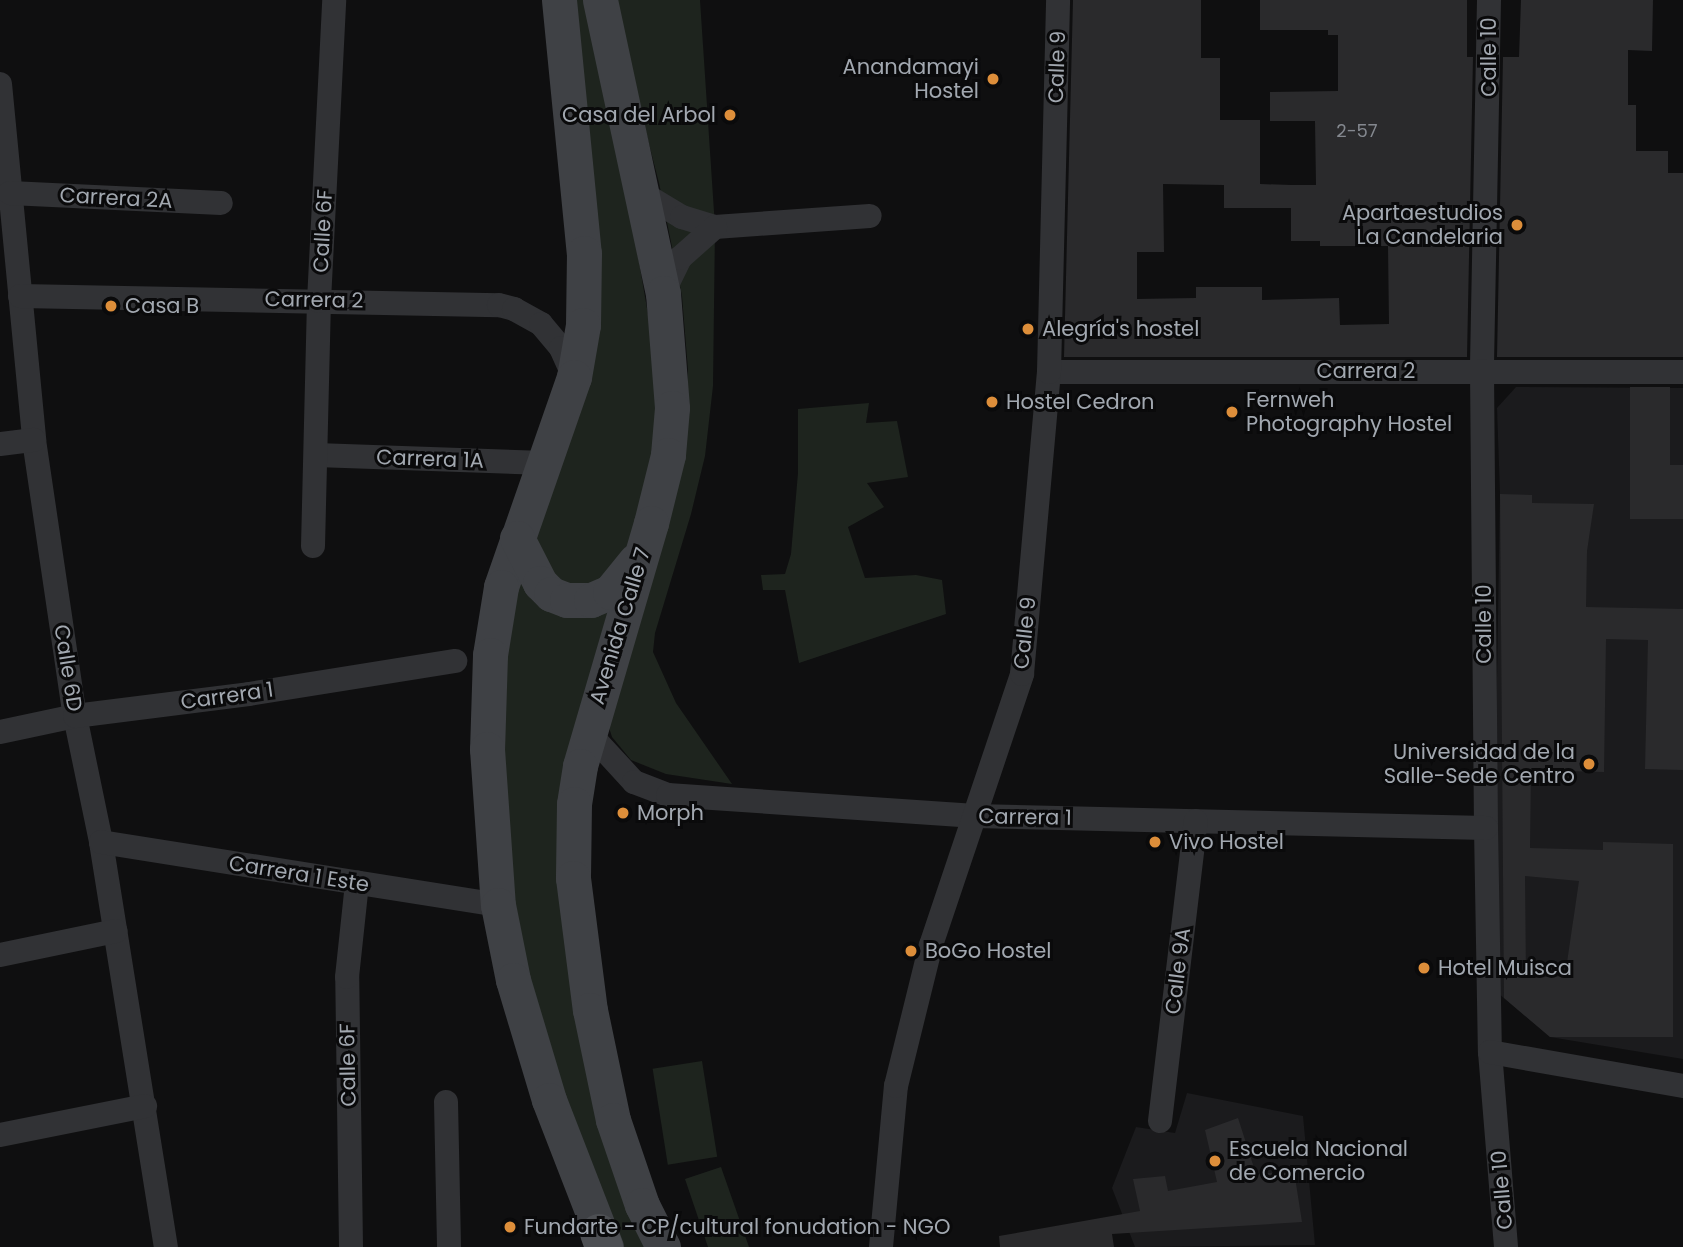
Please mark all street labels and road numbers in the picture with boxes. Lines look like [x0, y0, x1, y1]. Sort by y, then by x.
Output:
street label: Calle 10 [1476, 17, 1502, 97]
street label: Calle 9 [1043, 30, 1071, 104]
street label: Carrera 2A [59, 182, 173, 214]
street label: Calle 6F [308, 189, 338, 273]
street label: Carrera 2 [264, 287, 364, 313]
street label: Carrera 2 [1317, 358, 1415, 384]
street label: Carrera 1A [376, 445, 484, 473]
street label: Avenida Calle 7 [584, 545, 656, 707]
street label: Calle 10 [1471, 584, 1497, 664]
street label: Calle 9 [1009, 596, 1041, 670]
street label: Calle 6D [49, 623, 87, 713]
street label: Carrera 1 [179, 677, 275, 715]
street label: Carrera 1 [978, 804, 1072, 830]
street label: Carrera 1 Este [227, 850, 371, 898]
street label: Calle 9A [1160, 926, 1196, 1016]
street label: Calle 6F [335, 1023, 361, 1107]
street label: Calle 10 [1486, 1149, 1518, 1231]

